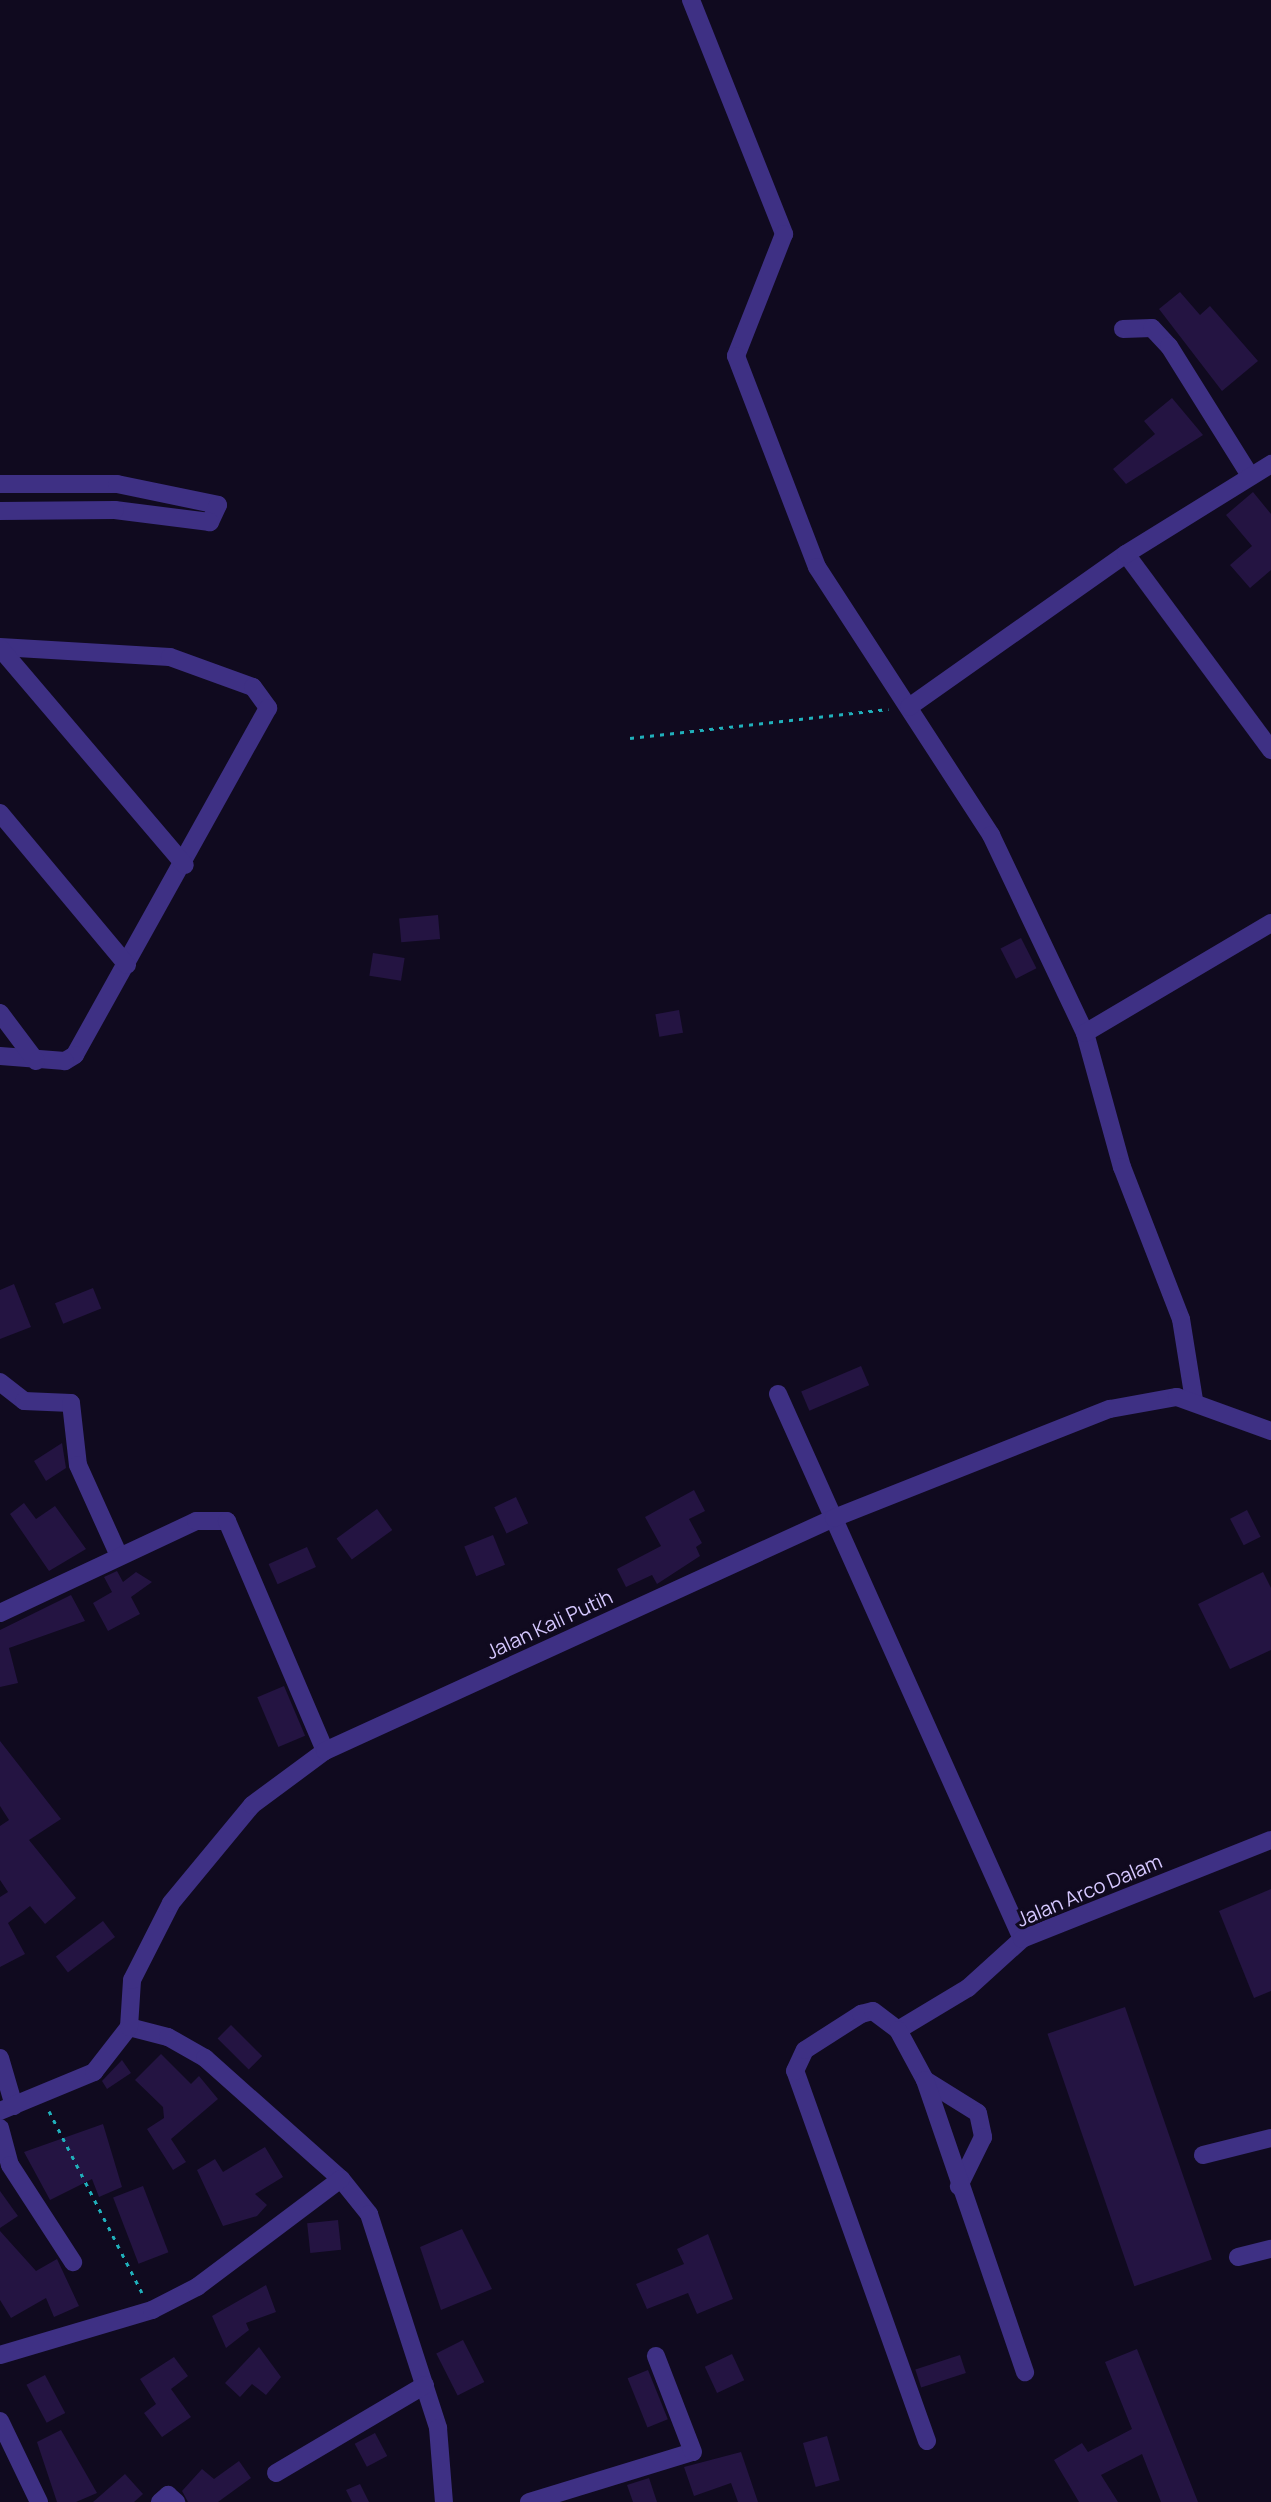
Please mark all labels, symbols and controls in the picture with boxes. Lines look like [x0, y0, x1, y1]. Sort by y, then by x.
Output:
street label: Jalan Kali Putih [482, 1584, 616, 1664]
street label: Jalan Arco Dalam [1013, 1849, 1165, 1931]

